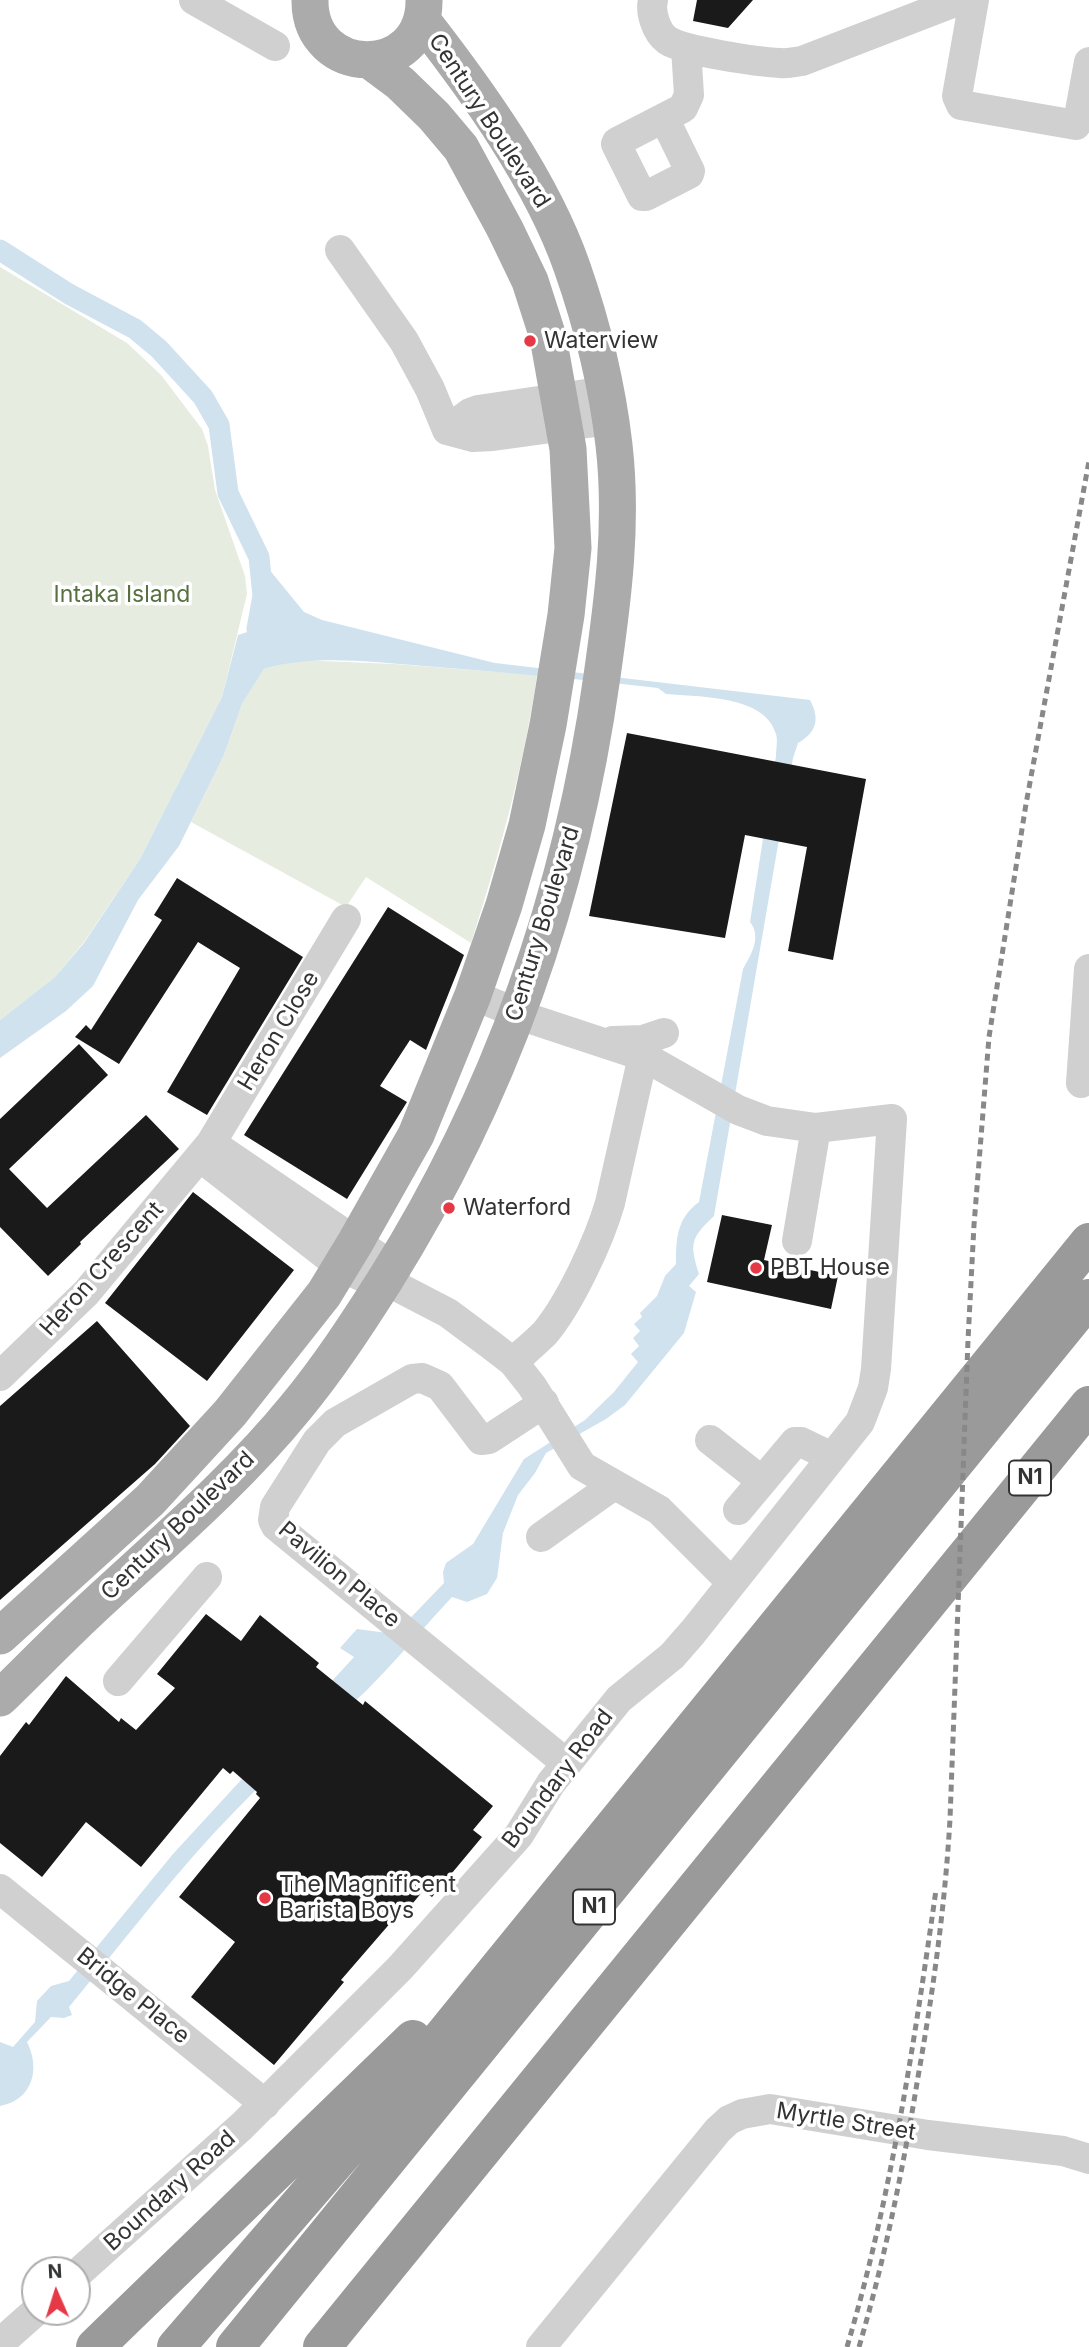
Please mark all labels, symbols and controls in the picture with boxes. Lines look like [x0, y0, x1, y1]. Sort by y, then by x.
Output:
street label: Century Boulevard [422, 29, 556, 213]
place label: Waterview [544, 327, 658, 355]
marker: Waterview [522, 333, 538, 349]
park label: Intaka Island [54, 581, 190, 609]
street label: Century Boulevard [500, 823, 586, 1025]
street label: Heron Close [233, 966, 325, 1096]
place label: Waterford [463, 1194, 571, 1222]
street label: Heron Crescent [35, 1196, 169, 1342]
marker: Waterford [441, 1200, 457, 1216]
place label: PBT House [770, 1254, 890, 1282]
marker: PBT House [748, 1260, 764, 1276]
street label: Century Boulevard [96, 1446, 260, 1606]
road number: N1 [1009, 1460, 1051, 1496]
street label: Pavilion Place [272, 1516, 406, 1634]
street label: Boundary Road [497, 1704, 619, 1854]
place label: The Magnificent Barista Boys [279, 1871, 456, 1925]
marker: The Magnificent Barista Boys [257, 1890, 273, 1906]
road number: N1 [573, 1890, 615, 1924]
street label: Bridge Place [71, 1942, 195, 2050]
street label: Myrtle Street [774, 2097, 918, 2147]
street label: Boundary Road [99, 2125, 241, 2257]
north arrow [21, 2256, 91, 2326]
text: N [47, 2260, 63, 2283]

